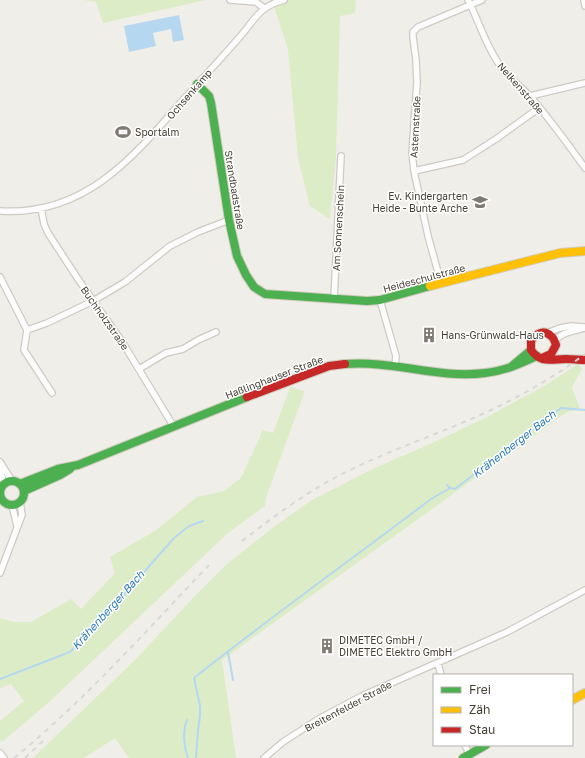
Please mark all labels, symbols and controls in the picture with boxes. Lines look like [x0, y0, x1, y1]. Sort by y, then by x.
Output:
street label: Nelkenstraße [495, 60, 547, 116]
street label: Ochsenkamp [164, 66, 214, 122]
street label: Asternstraße [407, 95, 423, 158]
sports icon: Sportalm [114, 123, 132, 141]
place label: Sportalm [135, 126, 179, 138]
street label: Strandbadstraße [223, 149, 247, 231]
street label: Am Sonnenschein [330, 185, 346, 271]
place label: Ev. Kindergarten Heide - Bunte Arche [372, 190, 468, 214]
school or university icon: Ev. Kindergarten Heide - Bunte Arche [471, 193, 489, 211]
street label: Heideschulstraße [382, 261, 467, 295]
street label: Buchholzstraße [79, 284, 132, 352]
building icon: Hans-Grünwald-Haus [420, 326, 438, 344]
place label: Hans-Grünwald-Haus [441, 329, 544, 341]
street label: Haßlinghauser Straße [223, 353, 325, 401]
water label: Krähenberger Bach [470, 406, 559, 481]
water label: Krähenberger Bach [69, 567, 148, 652]
place label: DIMETEC GmbH / DIMETEC Elektro GmbH [339, 634, 452, 658]
building icon: DIMETEC GmbH / DIMETEC Elektro GmbH [318, 637, 336, 655]
legend [433, 674, 573, 746]
street label: Breitenfelder Straße [302, 678, 394, 734]
text: Frei [469, 682, 491, 697]
text: Zäh [469, 702, 490, 717]
text: Stau [469, 722, 495, 737]

